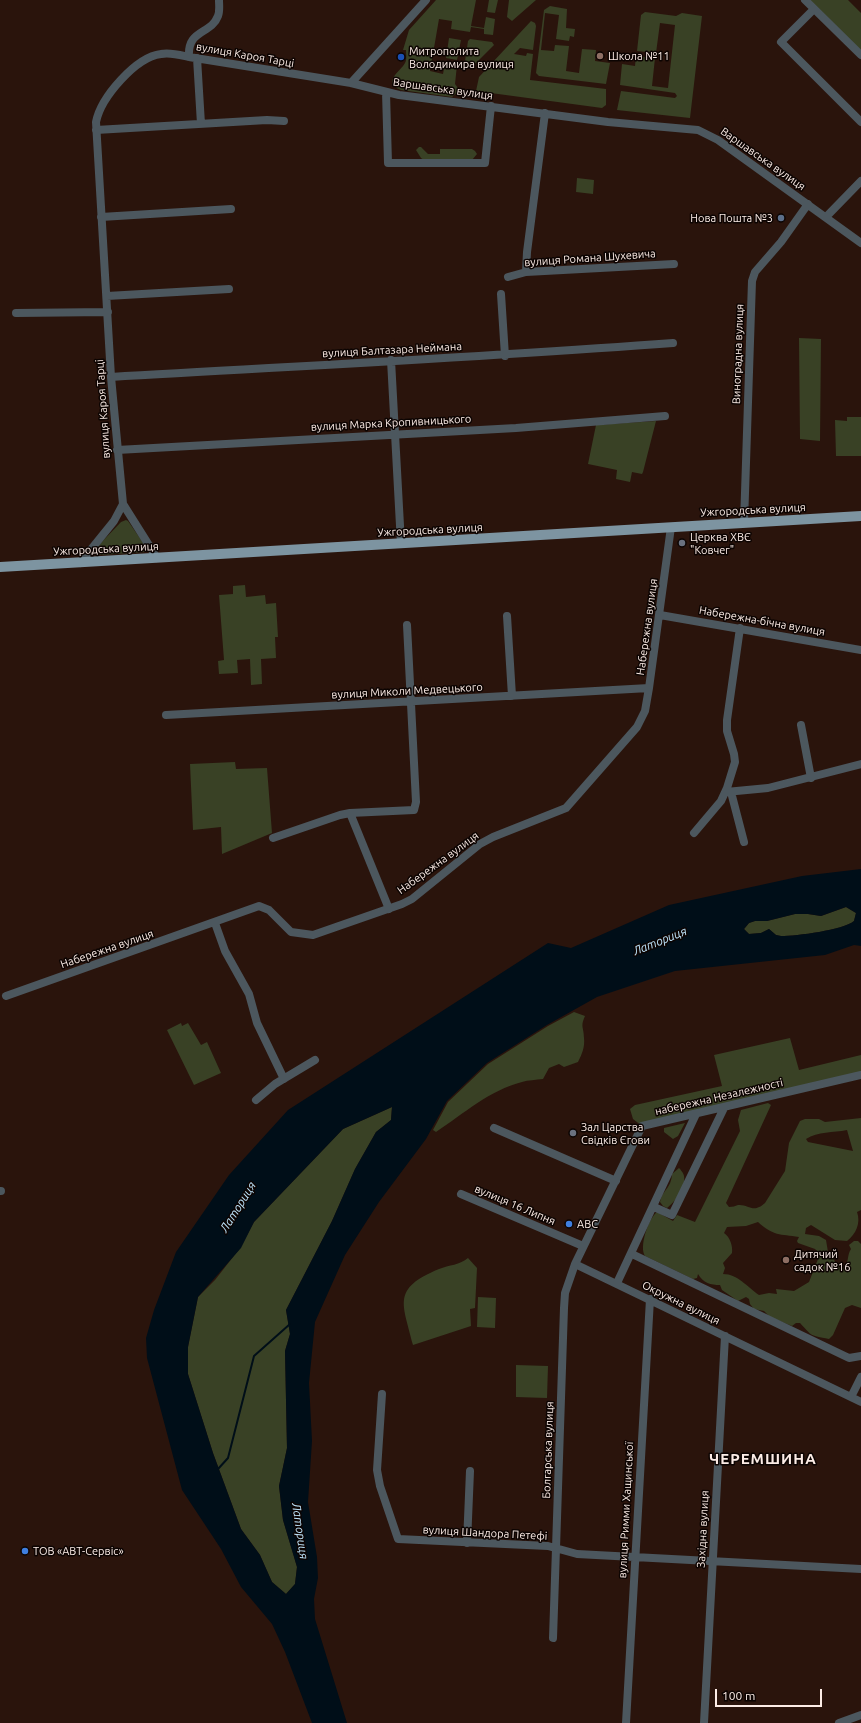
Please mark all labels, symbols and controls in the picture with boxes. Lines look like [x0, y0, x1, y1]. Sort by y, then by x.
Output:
street label: вулиця Кароя Тарці [195, 40, 295, 70]
place label: Митрополита Володимира вулиця [409, 44, 514, 70]
place label: Школа №11 [608, 49, 670, 63]
marker: Школа №11 [595, 51, 605, 61]
marker: Митрополита Володимира вулиця [396, 52, 406, 62]
street label: Варшавська вулиця [392, 75, 494, 103]
street label: Варшавська вулиця [718, 125, 808, 193]
place label: Нова Пошта №3 [690, 211, 773, 225]
marker: Нова Пошта №3 [776, 213, 786, 223]
street label: вулиця Романа Шухевича [524, 247, 656, 269]
street label: Виноградна вулиця [730, 304, 746, 404]
street label: вулиця Балтазара Неймана [322, 340, 462, 360]
street label: вулиця Кароя Тарці [93, 359, 113, 459]
street label: вулиця Марка Кропивницького [310, 412, 472, 434]
street label: Ужгородська вулиця [700, 501, 806, 519]
street label: Ужгородська вулиця [377, 521, 483, 539]
place label: Церква ХВЄ "Ковчег" [690, 530, 751, 556]
marker: Церква ХВЄ "Ковчег" [677, 538, 687, 548]
street label: Ужгородська вулиця [53, 540, 159, 558]
street label: Набережна вулиця [634, 578, 660, 676]
street label: Набережна-бічна вулиця [698, 603, 826, 639]
street label: вулиця Миколи Медвецького [331, 680, 483, 702]
street label: Набережна вулиця [395, 829, 481, 897]
water label: Латориця [631, 924, 689, 958]
street label: Набережна вулиця [59, 927, 155, 971]
street label: набережна Незалежності [654, 1076, 784, 1118]
place label: Зал Царства Свідків Єгови [581, 1120, 650, 1146]
marker: Зал Царства Свідків Єгови [568, 1128, 578, 1138]
water label: Латориця [217, 1179, 259, 1235]
street label: вулиця 16 Липня [473, 1182, 557, 1228]
place label: ABC [577, 1217, 598, 1231]
marker: ABC [564, 1219, 574, 1229]
place label: Дитячий садок №16 [794, 1247, 850, 1273]
marker: Дитячий садок №16 [781, 1255, 791, 1265]
street label: Окружна вулиця [640, 1278, 722, 1328]
street label: Болгарська вулиця [540, 1401, 556, 1499]
street label: вулиця Римми Хащинської [616, 1441, 636, 1579]
district label: ЧЕРЕМШИНА [709, 1450, 817, 1468]
street label: Західна вулиця [694, 1490, 712, 1568]
water label: Латориця [289, 1502, 311, 1560]
street label: вулиця Шандора Петефі [422, 1523, 548, 1543]
place label: ТОВ «АВТ-Сервіс» [33, 1544, 124, 1558]
marker: ТОВ «АВТ-Сервіс» [20, 1546, 30, 1556]
scale bar [717, 1681, 824, 1707]
text: 100 m [722, 1689, 755, 1702]

